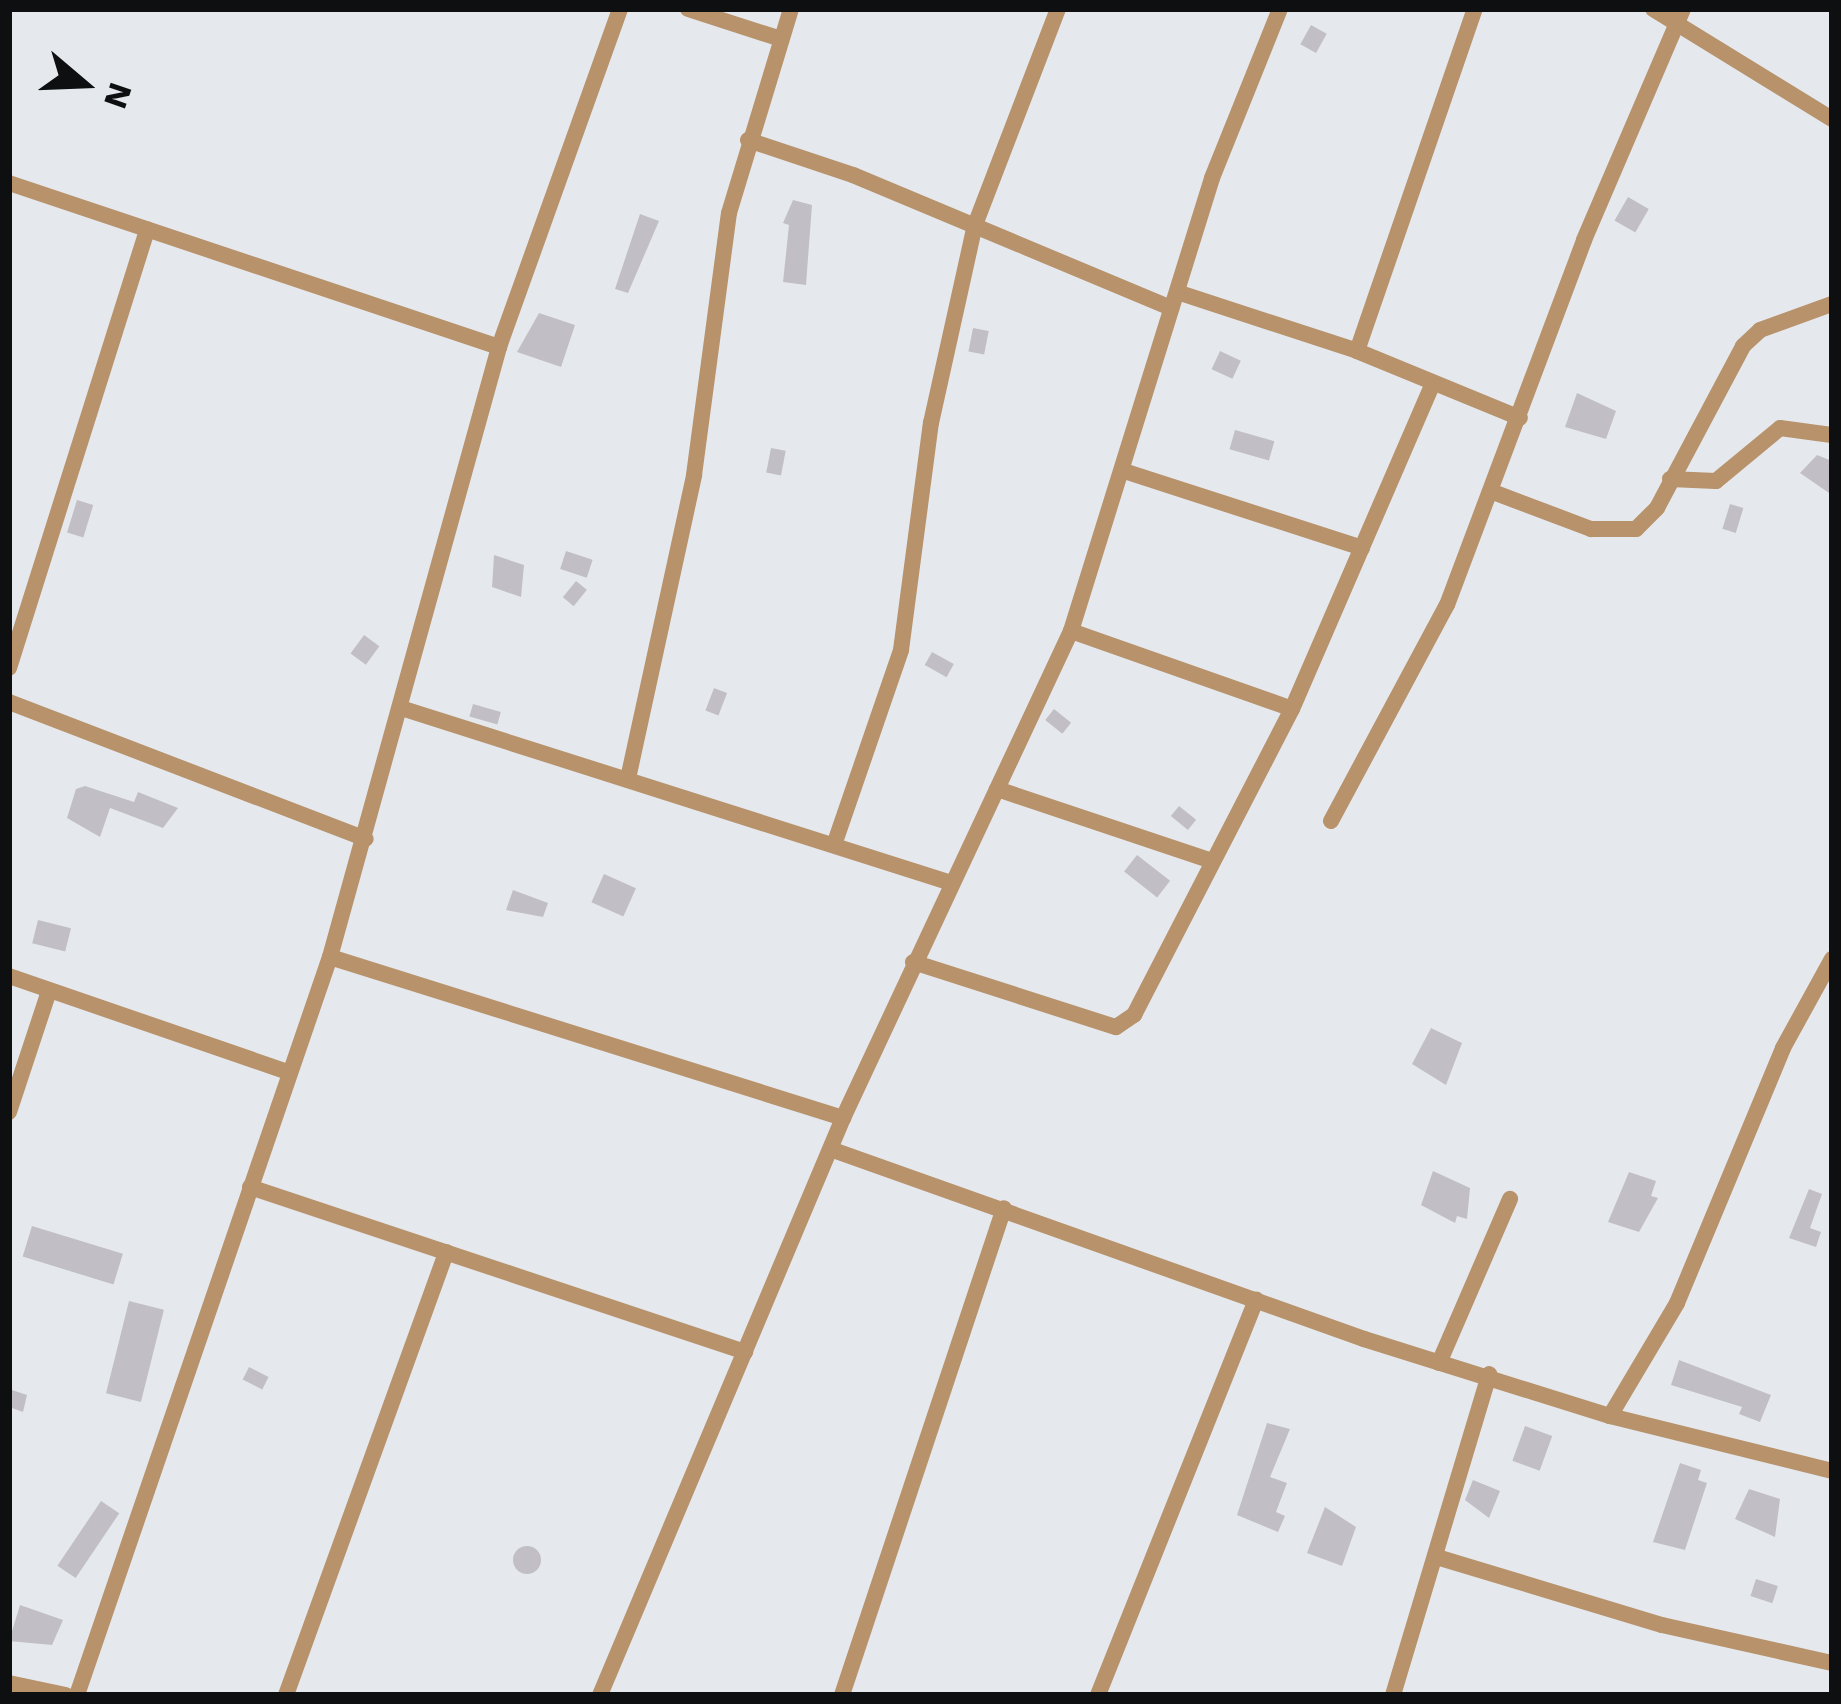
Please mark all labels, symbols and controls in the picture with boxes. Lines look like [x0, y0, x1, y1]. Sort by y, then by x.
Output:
north arrow [24, 24, 144, 144]
text: N [96, 78, 141, 114]

